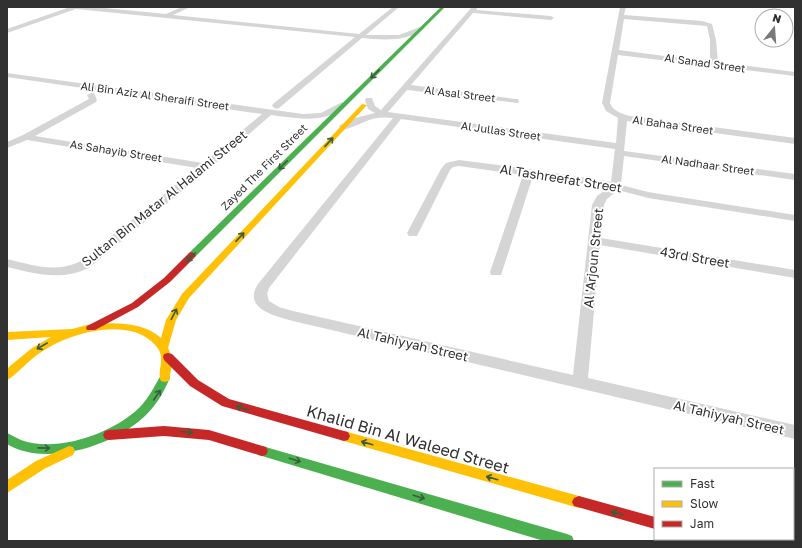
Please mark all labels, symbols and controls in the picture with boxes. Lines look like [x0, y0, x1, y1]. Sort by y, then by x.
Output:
north arrow [754, 8, 794, 48]
text: N [771, 11, 783, 25]
street label: Al Sanad Street [664, 50, 746, 75]
one-way arrow [370, 69, 380, 79]
street label: Ali Bin Aziz Al Sheraifi Street [80, 79, 230, 112]
street label: Al Asal Street [424, 83, 496, 104]
street label: Al Bahaa Street [632, 112, 714, 137]
street label: Al Jullas Street [460, 118, 542, 143]
street label: Zayed The First Street [218, 121, 309, 212]
street label: Sultan Bin Matar Al Halami Street [78, 126, 250, 270]
street label: As Sahayib Street [69, 137, 163, 164]
one-way arrow [324, 137, 334, 147]
street label: Al Nadhaar Street [661, 152, 755, 177]
street label: Al Tashreefat Street [499, 160, 623, 196]
one-way arrow [278, 161, 288, 170]
street label: Al 'Arjoun Street [580, 207, 606, 309]
one-way arrow [235, 232, 245, 242]
street label: 43rd Street [659, 243, 731, 271]
one-way arrow [186, 252, 196, 262]
one-way arrow [171, 308, 179, 320]
street label: Al Tahiyyah Street [356, 323, 470, 365]
one-way arrow [36, 343, 48, 351]
one-way arrow [153, 389, 161, 400]
street label: Al Tahiyyah Street [672, 396, 786, 438]
street label: Khalid Bin Al Waleed Street [304, 400, 512, 478]
one-way arrow [235, 404, 248, 411]
one-way arrow [180, 428, 193, 436]
one-way arrow [361, 439, 374, 446]
one-way arrow [37, 444, 50, 452]
one-way arrow [288, 457, 301, 464]
legend [654, 468, 794, 540]
one-way arrow [486, 474, 499, 481]
text: Fast [690, 476, 715, 491]
one-way arrow [413, 494, 426, 501]
text: Slow [690, 496, 718, 511]
one-way arrow [611, 508, 624, 516]
text: Jam [690, 516, 714, 531]

